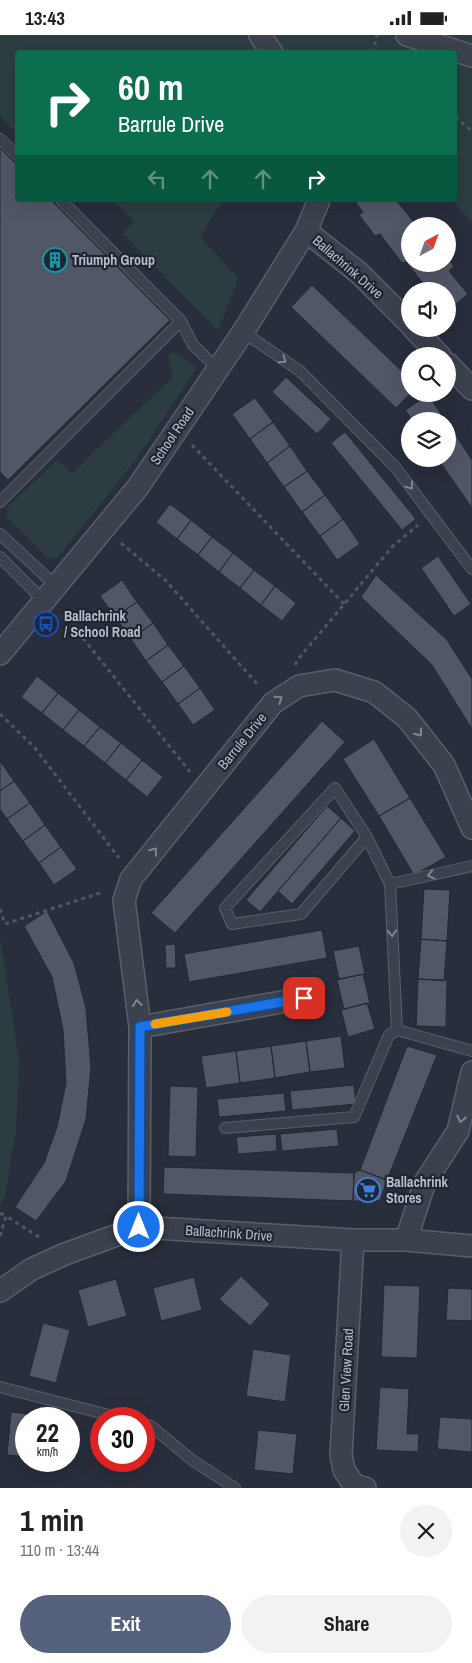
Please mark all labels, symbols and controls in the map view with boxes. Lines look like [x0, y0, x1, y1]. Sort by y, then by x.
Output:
text: 13:43 [25, 5, 65, 31]
text: 60 m [118, 64, 183, 111]
icon: right [35, 70, 100, 135]
text: Barrule Drive [118, 109, 224, 139]
icon: left [143, 165, 171, 193]
icon: ahead [196, 165, 224, 193]
icon: ahead [249, 165, 277, 193]
icon: right [302, 165, 330, 193]
north arrow [401, 217, 456, 273]
map controls [401, 217, 456, 467]
street label: Ballachrink Drive [309, 232, 387, 302]
building icon: Triumph Group [42, 247, 68, 273]
place label: Triumph Group [72, 251, 155, 269]
button: sound [401, 282, 456, 337]
button: search [401, 347, 456, 402]
one-way arrow [278, 353, 287, 363]
street label: School Road [146, 404, 198, 468]
button: layers [401, 412, 456, 467]
one-way arrow [404, 481, 413, 490]
place label: Ballachrink / School Road [64, 607, 141, 641]
bus stop icon: Ballachrink / School Road [33, 611, 59, 637]
one-way arrow [274, 696, 283, 705]
street label: Barrule Drive [214, 709, 270, 773]
one-way arrow [413, 727, 421, 736]
one-way arrow [148, 848, 156, 857]
one-way arrow [426, 869, 435, 880]
one-way arrow [387, 929, 398, 937]
pin [283, 977, 325, 1019]
icon: arrive [290, 984, 318, 1012]
one-way arrow [132, 999, 143, 1007]
one-way arrow [456, 1115, 467, 1124]
place label: Ballachrink Stores [386, 1173, 449, 1207]
supermarket icon: Ballachrink Stores [355, 1177, 381, 1203]
position arrow [112, 1200, 164, 1252]
street label: Ballachrink Drive [185, 1221, 273, 1245]
street label: Glen View Road [335, 1328, 357, 1412]
speed limit sign: 30 [90, 1407, 155, 1472]
text: 22 [36, 1416, 59, 1450]
text: km/h [37, 1444, 58, 1460]
text: 1 min [20, 1500, 84, 1540]
button: close [400, 1505, 452, 1557]
text: 110 m · 13:44 [20, 1539, 99, 1561]
button: Exit [20, 1595, 231, 1653]
button: Share [241, 1595, 452, 1653]

